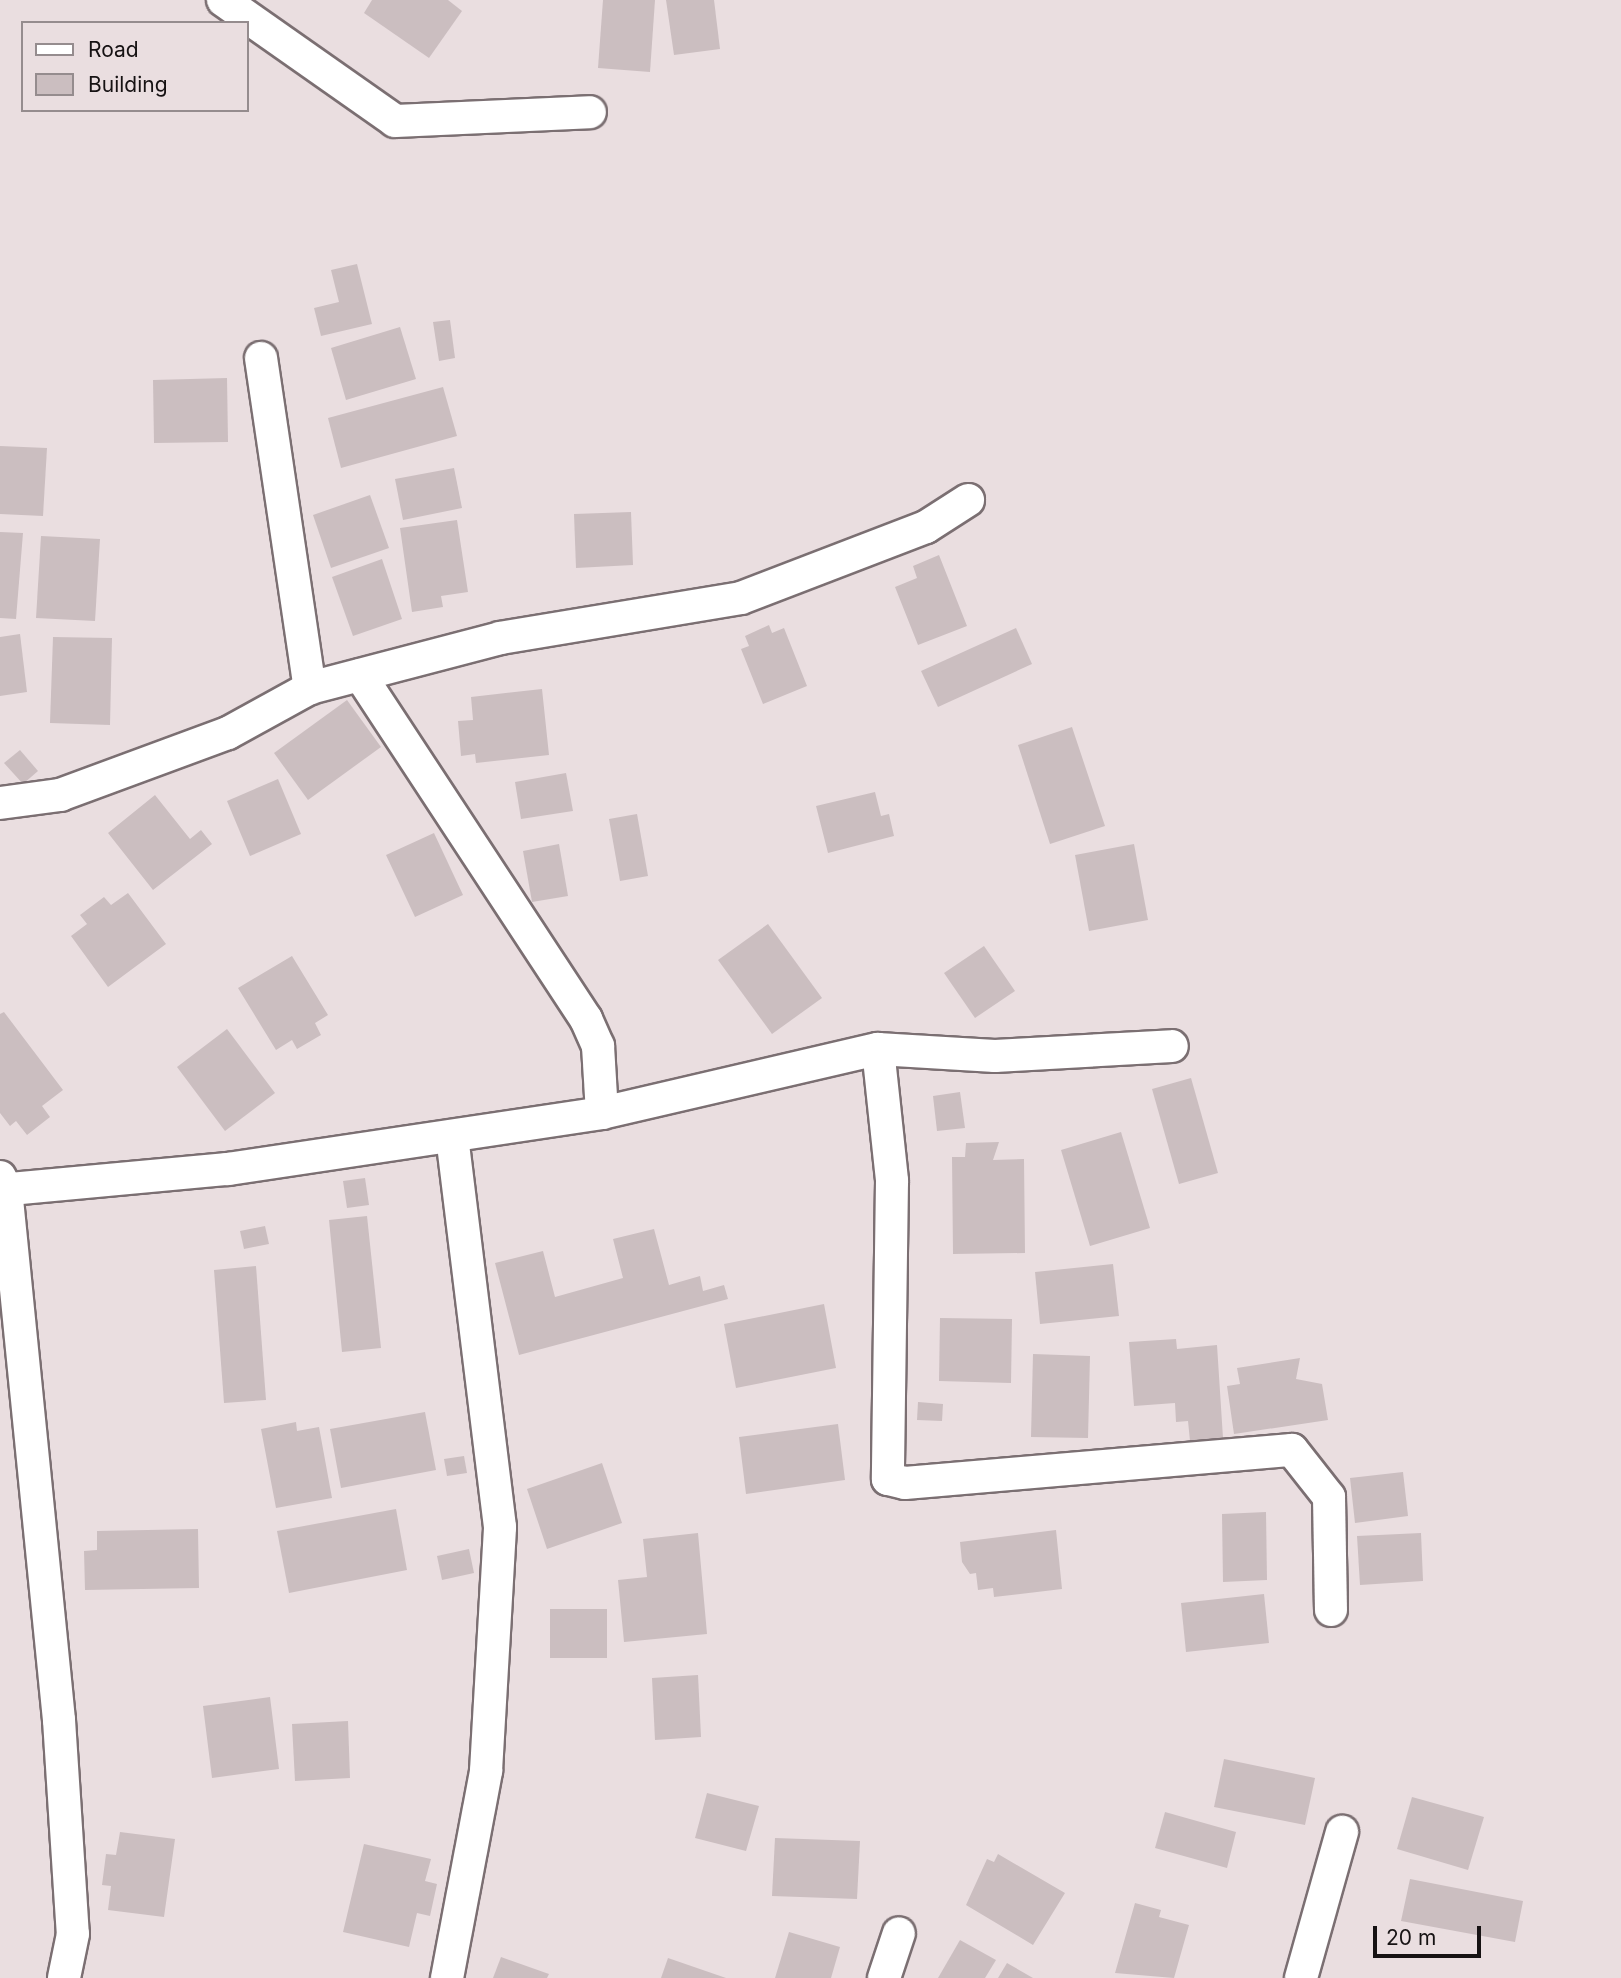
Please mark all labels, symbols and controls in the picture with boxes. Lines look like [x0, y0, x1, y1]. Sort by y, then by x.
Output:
legend [21, 21, 248, 112]
text: Road [88, 37, 139, 62]
text: Building [88, 72, 168, 97]
scale bar [1376, 1912, 1484, 1956]
text: 20 m [1386, 1925, 1436, 1950]

